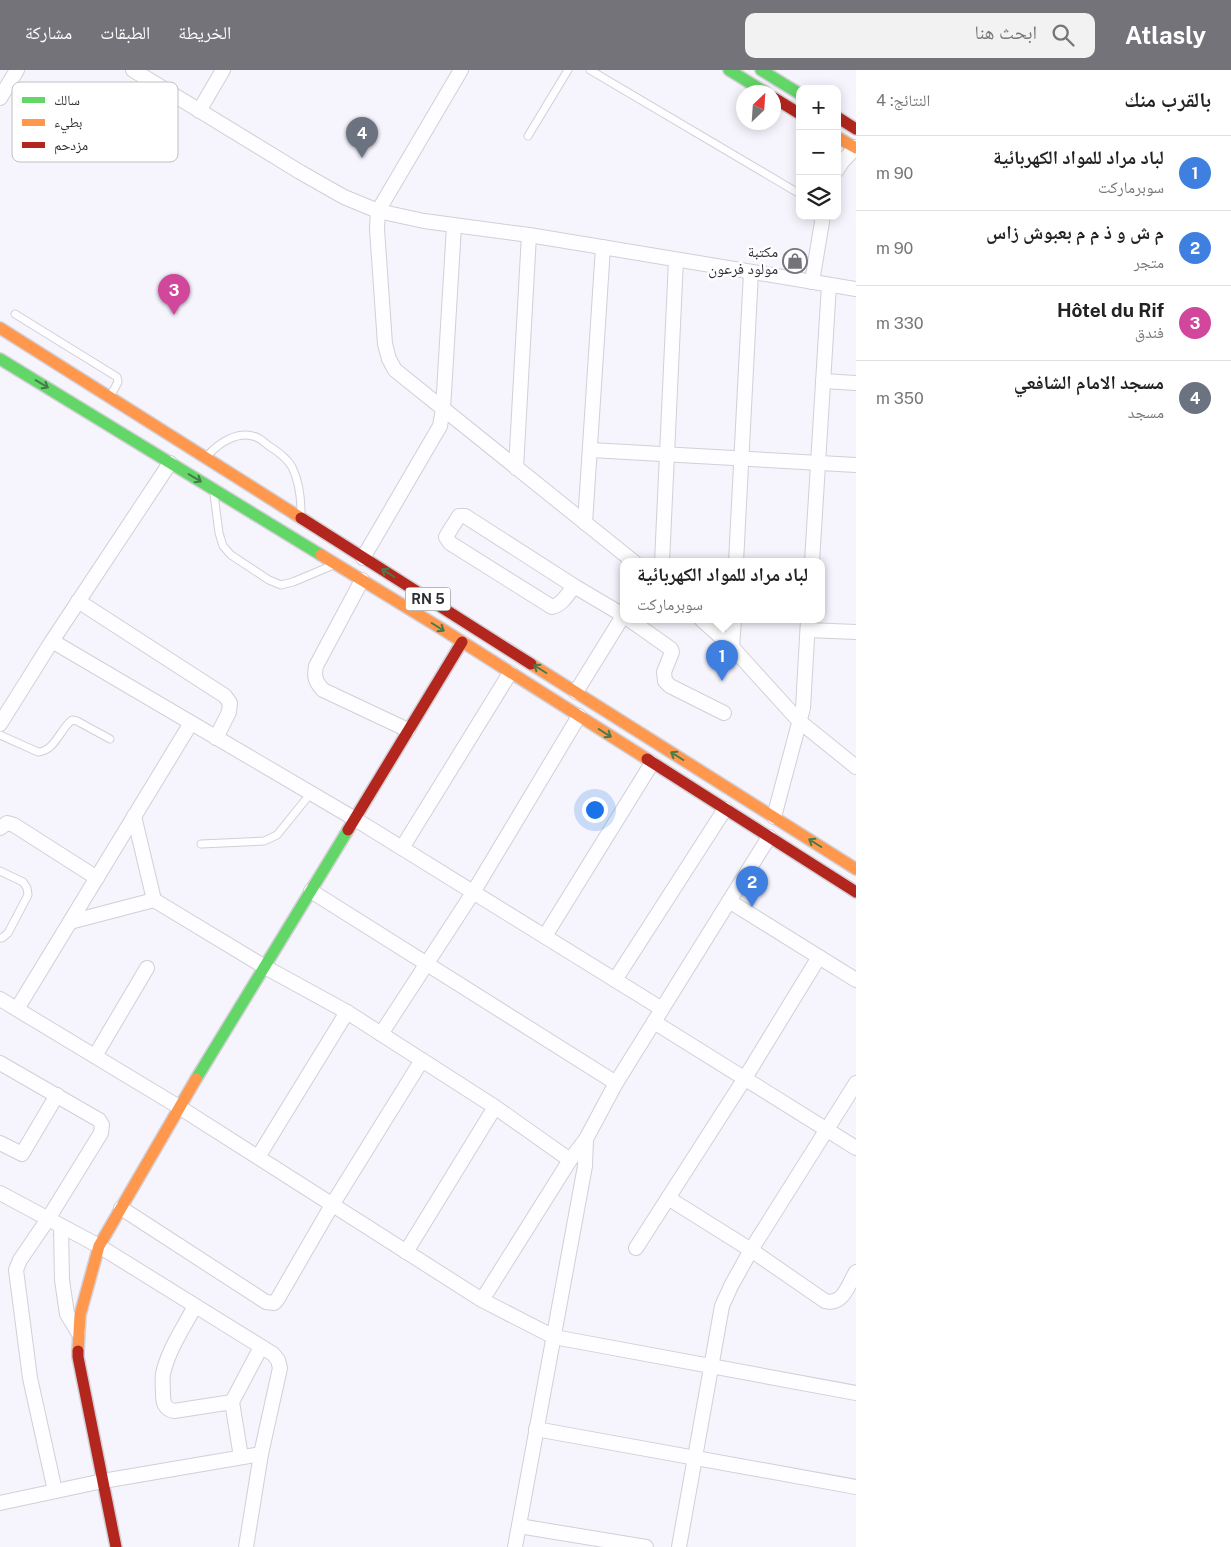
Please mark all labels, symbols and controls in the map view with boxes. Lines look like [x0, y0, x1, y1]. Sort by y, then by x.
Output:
search box [745, 13, 1095, 58]
text: ابحث هنا [974, 21, 1037, 43]
icon: search [1049, 21, 1077, 49]
text: Atlasly [1125, 21, 1206, 49]
text: مشاركة [25, 22, 72, 43]
text: الطبقات [100, 22, 150, 43]
text: الخريطة [178, 22, 231, 43]
legend [12, 82, 178, 162]
north arrow [736, 85, 781, 130]
map controls [796, 85, 841, 220]
button: + [796, 85, 841, 130]
text: بالقرب منك [1124, 87, 1211, 112]
text: النتائج: 4 [876, 91, 930, 110]
text: سالك [54, 92, 80, 108]
text: بطيء [54, 114, 83, 134]
pin: 4 [346, 117, 378, 158]
button: − [796, 130, 841, 175]
text: مزدحم [54, 137, 88, 155]
text: لباد مراد للمواد الكهربائية [993, 146, 1164, 168]
text: 90 m [876, 164, 913, 183]
text: 1 [1192, 164, 1198, 183]
button: layers [796, 175, 841, 220]
text: سوبرماركت [1098, 178, 1164, 197]
text: م ش و ذ م م بعبوش زاس [986, 221, 1164, 243]
text: 90 m [876, 239, 913, 258]
text: 2 [1190, 239, 1200, 258]
place label: مكتبة مولود فرعون [708, 243, 778, 279]
shop icon: مكتبة مولود فرعون [782, 248, 808, 274]
text: متجر [1134, 253, 1164, 272]
pin: 3 [158, 274, 190, 315]
text: Hôtel du Rif [1057, 299, 1164, 321]
text: 330 m [876, 314, 923, 333]
text: 3 [1190, 314, 1200, 333]
text: فندق [1135, 323, 1164, 342]
text: مسجد الامام الشافعي [1014, 371, 1164, 393]
one-way arrow [34, 379, 48, 389]
text: 350 m [876, 389, 924, 408]
text: 4 [1190, 389, 1200, 408]
text: مسجد [1128, 403, 1164, 422]
one-way arrow [188, 473, 202, 483]
popup [620, 558, 825, 623]
text: لباد مراد للمواد الكهربائية [637, 563, 808, 585]
one-way arrow [381, 568, 395, 578]
road number: RN 5 [406, 588, 450, 610]
text: سوبرماركت [637, 595, 703, 614]
one-way arrow [431, 622, 445, 632]
pin: 1 [706, 640, 738, 681]
one-way arrow [533, 664, 547, 674]
one-way arrow [597, 728, 611, 738]
one-way arrow [671, 751, 685, 761]
your location [582, 797, 608, 823]
one-way arrow [808, 837, 822, 847]
pin: 2 [736, 866, 768, 907]

